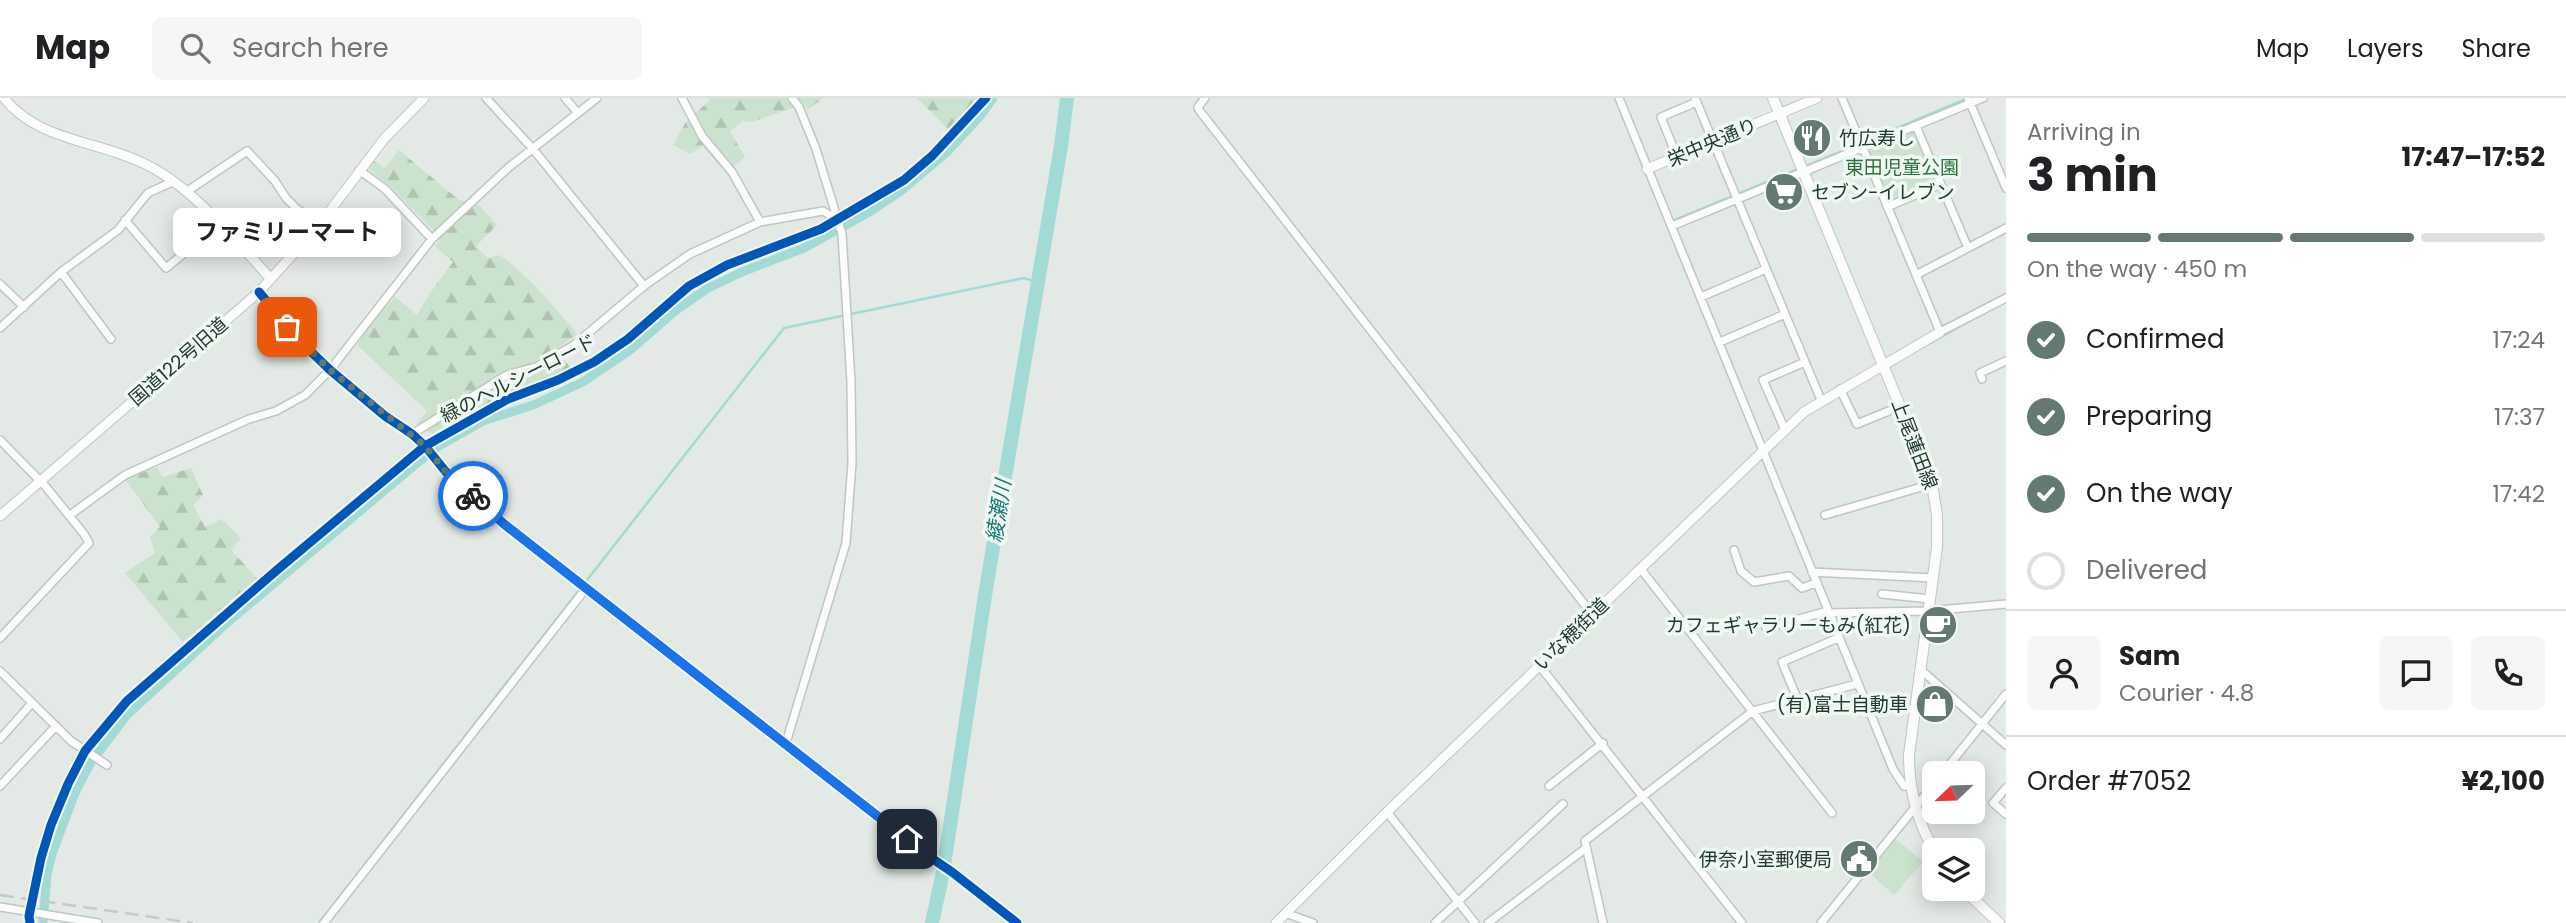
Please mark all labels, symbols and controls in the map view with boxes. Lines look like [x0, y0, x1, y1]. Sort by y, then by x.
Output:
search box [152, 17, 642, 80]
text: Map [35, 24, 110, 71]
icon: search [176, 29, 214, 67]
text: Search here [232, 30, 389, 66]
text: Map [2256, 32, 2309, 65]
text: Layers [2347, 32, 2423, 65]
text: Share [2461, 32, 2531, 65]
street label: 栄中央通り [1663, 111, 1761, 173]
text: Arriving in [2027, 116, 2141, 148]
restaurant icon: 竹広寿し [1791, 117, 1833, 159]
place label: 竹広寿し [1839, 125, 1915, 152]
text: 17:47–17:52 [2402, 139, 2545, 175]
text: 3 min [2027, 143, 2158, 207]
park label: 東田児童公園 [1845, 154, 1959, 181]
supermarket icon: セブン-イレブン [1763, 171, 1805, 213]
place label: セブン-イレブン [1811, 179, 1954, 206]
callout: ファミリーマート [173, 208, 401, 257]
text: ファミリーマート [195, 216, 379, 248]
text: On the way · 450 m [2027, 253, 2247, 285]
pin [257, 297, 317, 357]
icon: bag [268, 308, 306, 346]
street label: 国道122号旧道 [123, 311, 234, 412]
icon: check [2027, 321, 2065, 359]
text: Confirmed [2086, 321, 2224, 357]
text: 17:24 [2492, 324, 2545, 356]
street label: 緑のヘルシーロード [436, 328, 601, 429]
street label: 上尾蓮田線 [1885, 395, 1944, 493]
icon: check [2027, 398, 2065, 436]
text: Preparing [2086, 398, 2212, 434]
text: 17:37 [2494, 401, 2545, 433]
courier [438, 461, 508, 531]
icon: check [2027, 475, 2065, 513]
text: On the way [2086, 475, 2233, 511]
water label: 綾瀬川 [979, 476, 1018, 544]
icon: bike [454, 477, 492, 515]
text: 17:42 [2492, 478, 2545, 510]
text: Delivered [2086, 552, 2207, 588]
street label: いな穂街道 [1528, 592, 1615, 677]
cafe icon: カフェギャラリーもみ(紅花) [1917, 604, 1959, 646]
place label: カフェギャラリーもみ(紅花) [1666, 612, 1911, 639]
button: person [2027, 636, 2101, 710]
button: chat [2379, 636, 2453, 710]
button: phone [2471, 636, 2545, 710]
text: Sam [2119, 638, 2180, 674]
text: Courier · 4.8 [2119, 677, 2254, 709]
shop icon: (有)富士自動車 [1914, 683, 1956, 725]
place label: (有)富士自動車 [1777, 691, 1908, 718]
north arrow [1922, 761, 1984, 824]
map controls [1922, 761, 1985, 901]
text: Order #7052 [2027, 763, 2191, 799]
text: ¥2,100 [2462, 763, 2545, 799]
pin [877, 809, 937, 869]
icon: home [888, 820, 926, 858]
public building icon: 伊奈小室郵便局 [1838, 838, 1880, 880]
button: layers [1922, 838, 1985, 901]
place label: 伊奈小室郵便局 [1699, 846, 1832, 873]

